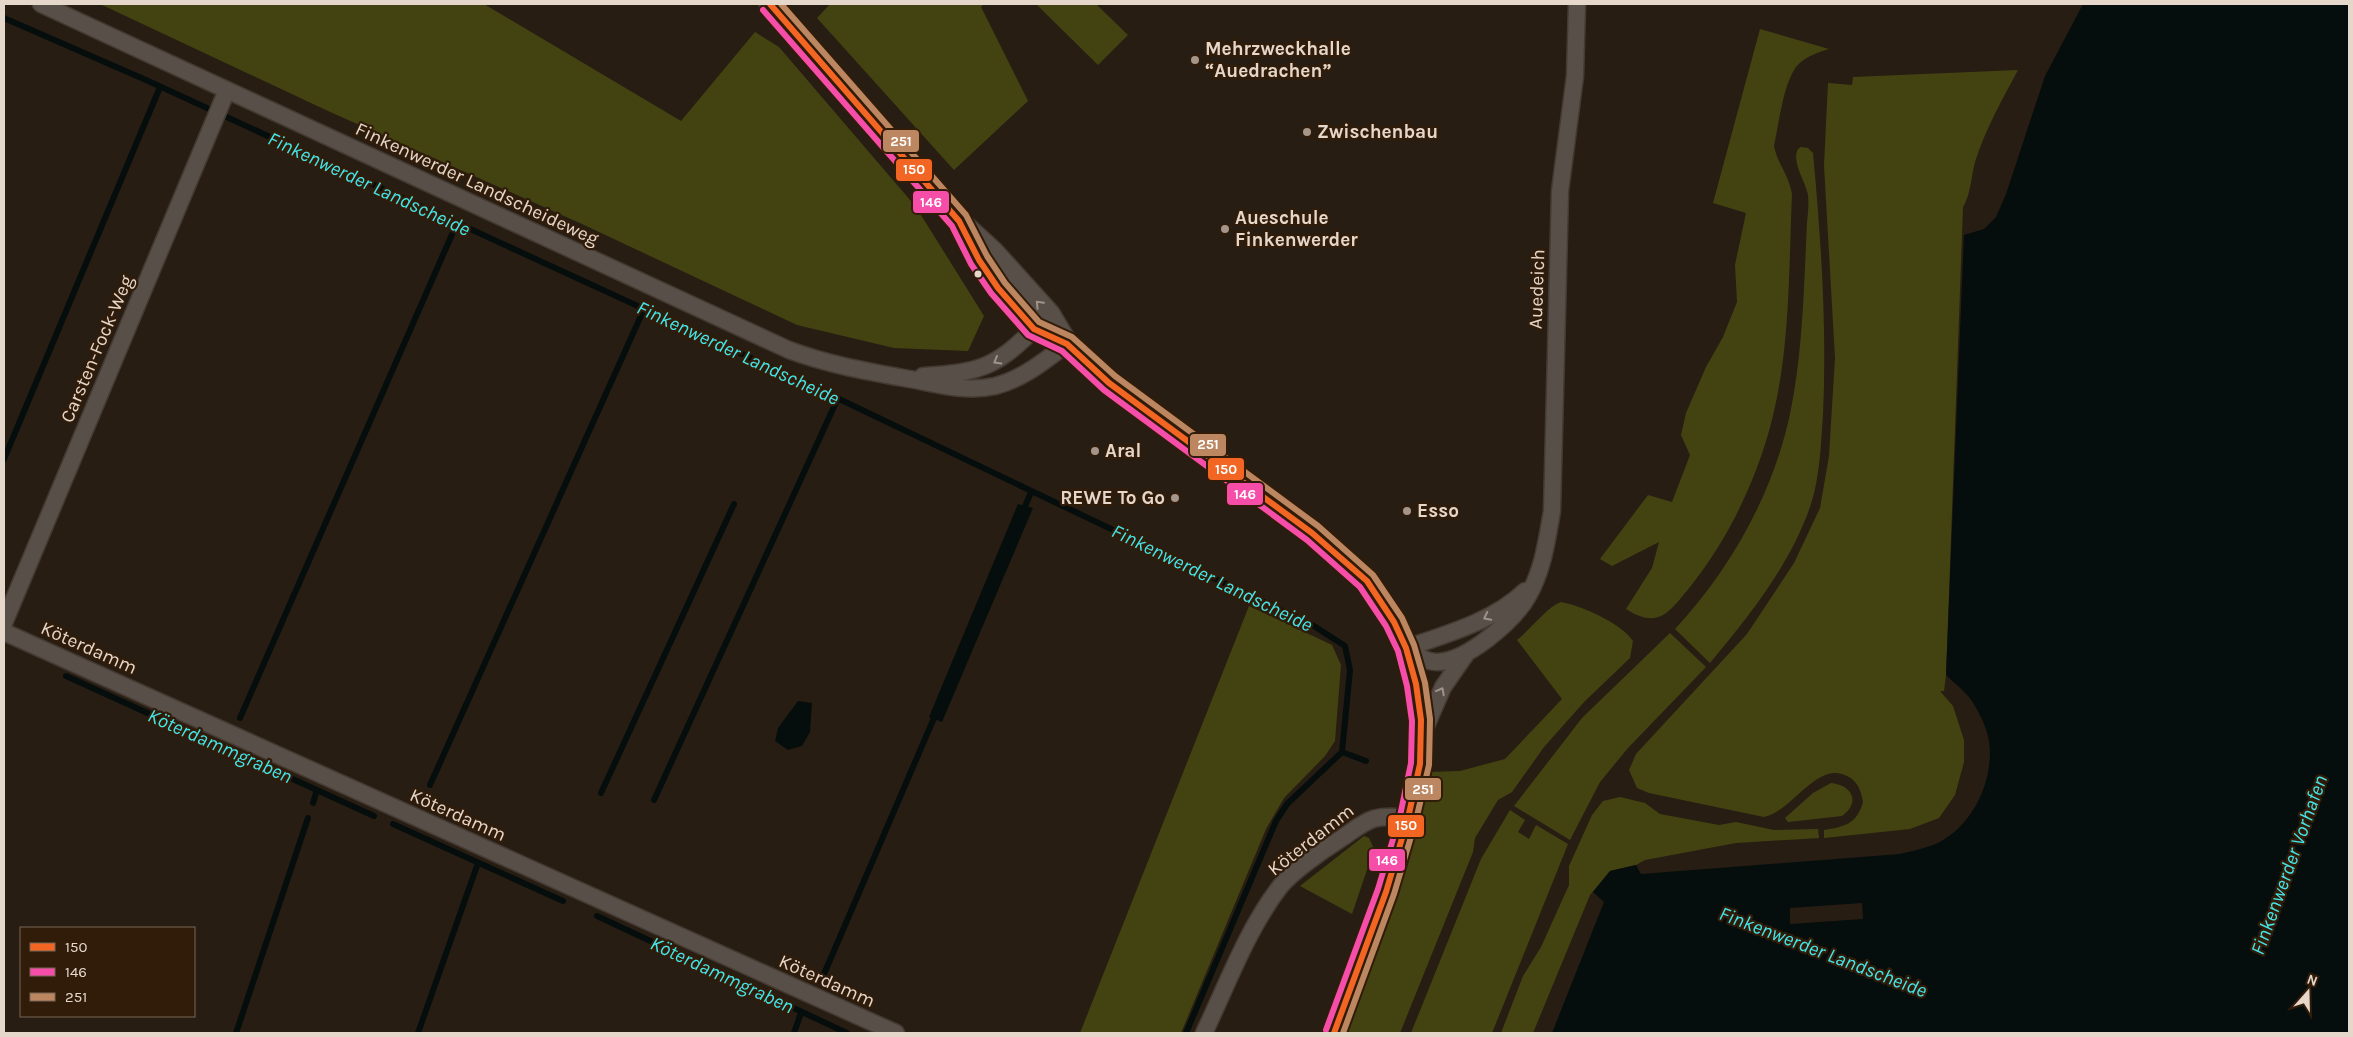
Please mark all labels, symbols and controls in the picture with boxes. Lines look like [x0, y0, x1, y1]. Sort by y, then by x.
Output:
place label: Mehrzweckhalle “Auedrachen” [1205, 38, 1351, 82]
marker: Mehrzweckhalle “Auedrachen” [1189, 54, 1201, 66]
street label: Finkenwerder Landscheideweg [352, 118, 602, 250]
place label: Zwischenbau [1317, 121, 1438, 143]
marker: Zwischenbau [1301, 126, 1313, 138]
water label: Finkenwerder Landscheide [264, 127, 474, 241]
line badge: 251 [882, 129, 920, 153]
text: 251 [890, 133, 912, 150]
line badge: 150 [895, 158, 933, 182]
text: 150 [903, 161, 925, 178]
line badge: 146 [912, 190, 950, 214]
text: 146 [920, 194, 942, 211]
place label: Aueschule Finkenwerder [1235, 207, 1358, 251]
marker: Aueschule Finkenwerder [1219, 223, 1231, 235]
street label: Auedeich [1525, 249, 1549, 329]
unlabelled marker [973, 269, 983, 279]
street label: Carsten-Fock-Weg [56, 272, 138, 426]
water label: Finkenwerder Landscheide [633, 296, 843, 410]
one-way arrow [1036, 301, 1045, 310]
one-way arrow [994, 354, 1003, 364]
line badge: 251 [1189, 433, 1227, 457]
text: 251 [1197, 436, 1219, 453]
place label: Aral [1105, 440, 1141, 462]
marker: Aral [1089, 445, 1101, 457]
line badge: 150 [1207, 457, 1245, 481]
text: 150 [1215, 461, 1237, 478]
line badge: 146 [1226, 482, 1264, 506]
text: 146 [1234, 486, 1256, 503]
place label: REWE To Go [1060, 487, 1165, 509]
marker: REWE To Go [1169, 492, 1181, 504]
place label: Esso [1417, 500, 1459, 522]
marker: Esso [1401, 505, 1413, 517]
water label: Finkenwerder Landscheide [1108, 519, 1316, 637]
one-way arrow [1483, 611, 1492, 621]
street label: Köterdamm [37, 617, 141, 679]
one-way arrow [1435, 687, 1445, 696]
water label: Köterdammgraben [144, 704, 296, 788]
water label: Finkenwerder Vorhafen [2246, 772, 2332, 958]
line badge: 251 [1404, 777, 1442, 801]
text: 251 [1412, 781, 1434, 798]
street label: Köterdamm [406, 784, 510, 846]
street label: Köterdamm [1264, 800, 1358, 880]
line badge: 150 [1387, 814, 1425, 838]
text: 150 [1395, 817, 1417, 834]
line badge: 146 [1368, 848, 1406, 872]
text: 146 [1376, 852, 1398, 869]
water label: Finkenwerder Landscheide [1716, 902, 1930, 1002]
legend [20, 927, 195, 1017]
water label: Köterdammgraben [647, 932, 797, 1018]
text: 150 [65, 938, 87, 956]
street label: Köterdamm [775, 950, 879, 1012]
text: 146 [65, 963, 87, 981]
north arrow [2283, 967, 2333, 1017]
text: N [2305, 971, 2320, 990]
text: 251 [65, 988, 87, 1006]

